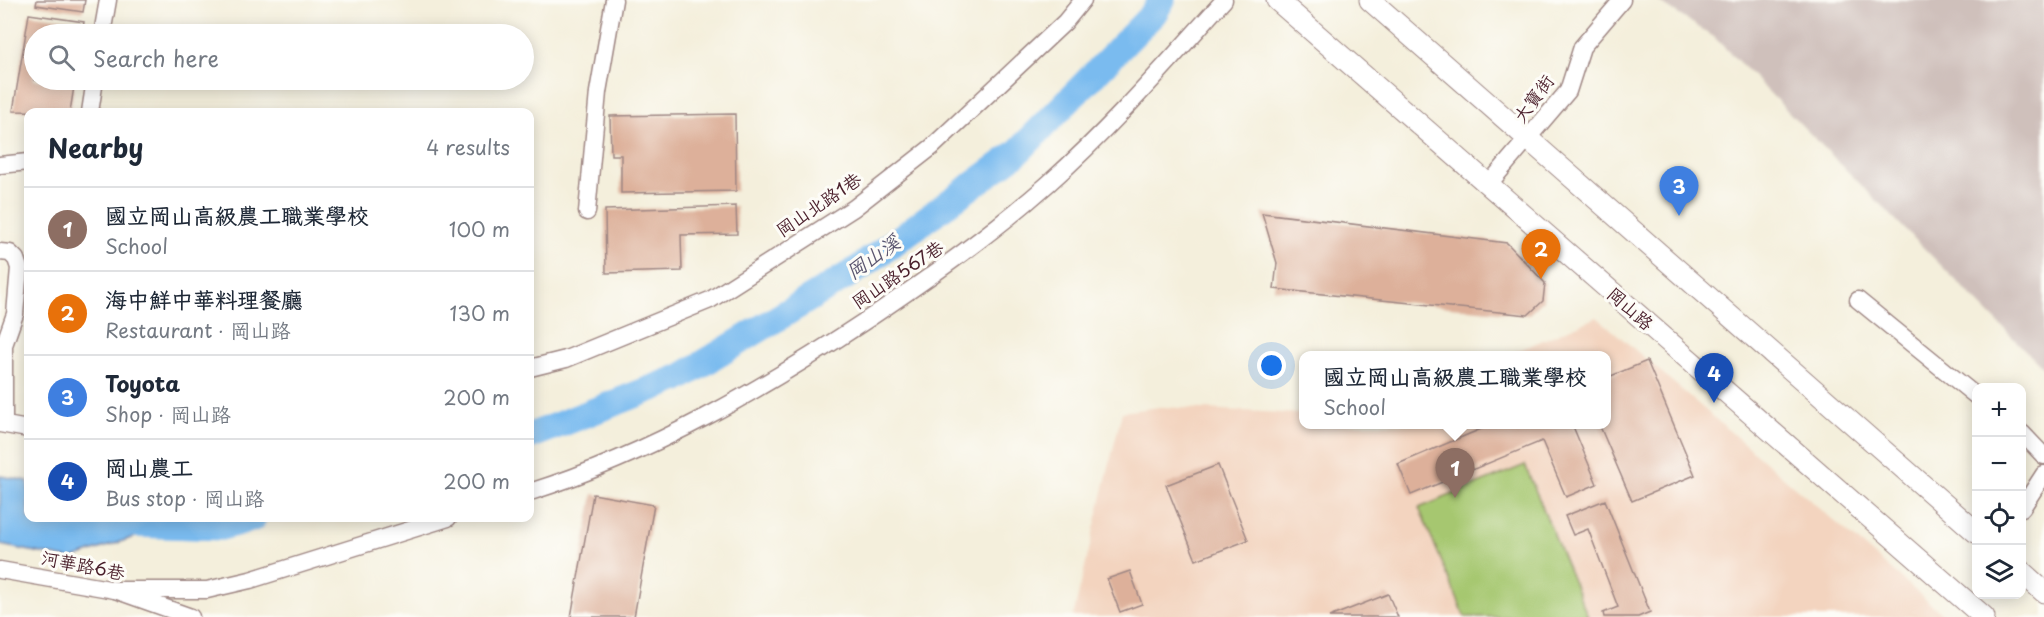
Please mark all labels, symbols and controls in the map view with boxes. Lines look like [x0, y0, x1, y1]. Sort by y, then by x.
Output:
search box [24, 24, 534, 90]
icon: search [45, 41, 78, 74]
text: Search here [93, 41, 219, 74]
street label: 大寶街 [1506, 68, 1560, 128]
text: Nearby [48, 128, 143, 167]
text: 4 results [426, 132, 510, 162]
street label: 岡山北路1巷 [770, 165, 866, 242]
pin: 3 [1660, 166, 1698, 216]
text: 國立岡山高級農工職業學校 [105, 198, 369, 231]
text: 1 [63, 214, 72, 244]
text: 100 m [449, 214, 510, 244]
water label: 岡山溪 [839, 226, 906, 286]
pin: 2 [1522, 230, 1560, 279]
text: School [105, 231, 168, 261]
street label: 岡山路567巷 [846, 233, 948, 314]
street label: 岡山路 [1602, 280, 1660, 336]
text: 海中鮮中華料理餐廳 [105, 282, 303, 315]
text: 2 [60, 298, 75, 328]
text: 130 m [450, 298, 510, 328]
text: Restaurant · 岡山路 [105, 315, 290, 345]
your location [1257, 351, 1286, 380]
popup [1299, 351, 1611, 429]
pin: 4 [1694, 354, 1734, 403]
text: 國立岡山高級農工職業學校 [1323, 359, 1587, 392]
text: Toyota [105, 366, 180, 399]
text: 3 [61, 382, 74, 412]
text: 200 m [443, 382, 510, 412]
map controls [1972, 383, 2026, 599]
button: + [1972, 383, 2026, 437]
text: School [1323, 392, 1386, 422]
text: Shop · 岡山路 [105, 399, 231, 429]
button: − [1972, 437, 2026, 491]
pin: 1 [1436, 448, 1474, 498]
text: 岡山農工 [105, 450, 193, 483]
text: 4 [61, 466, 74, 496]
text: 200 m [443, 466, 510, 496]
text: Bus stop · 岡山路 [105, 483, 264, 513]
button: locate [1972, 491, 2026, 545]
street label: 河華路6巷 [39, 543, 127, 586]
button: layers [1972, 545, 2026, 599]

